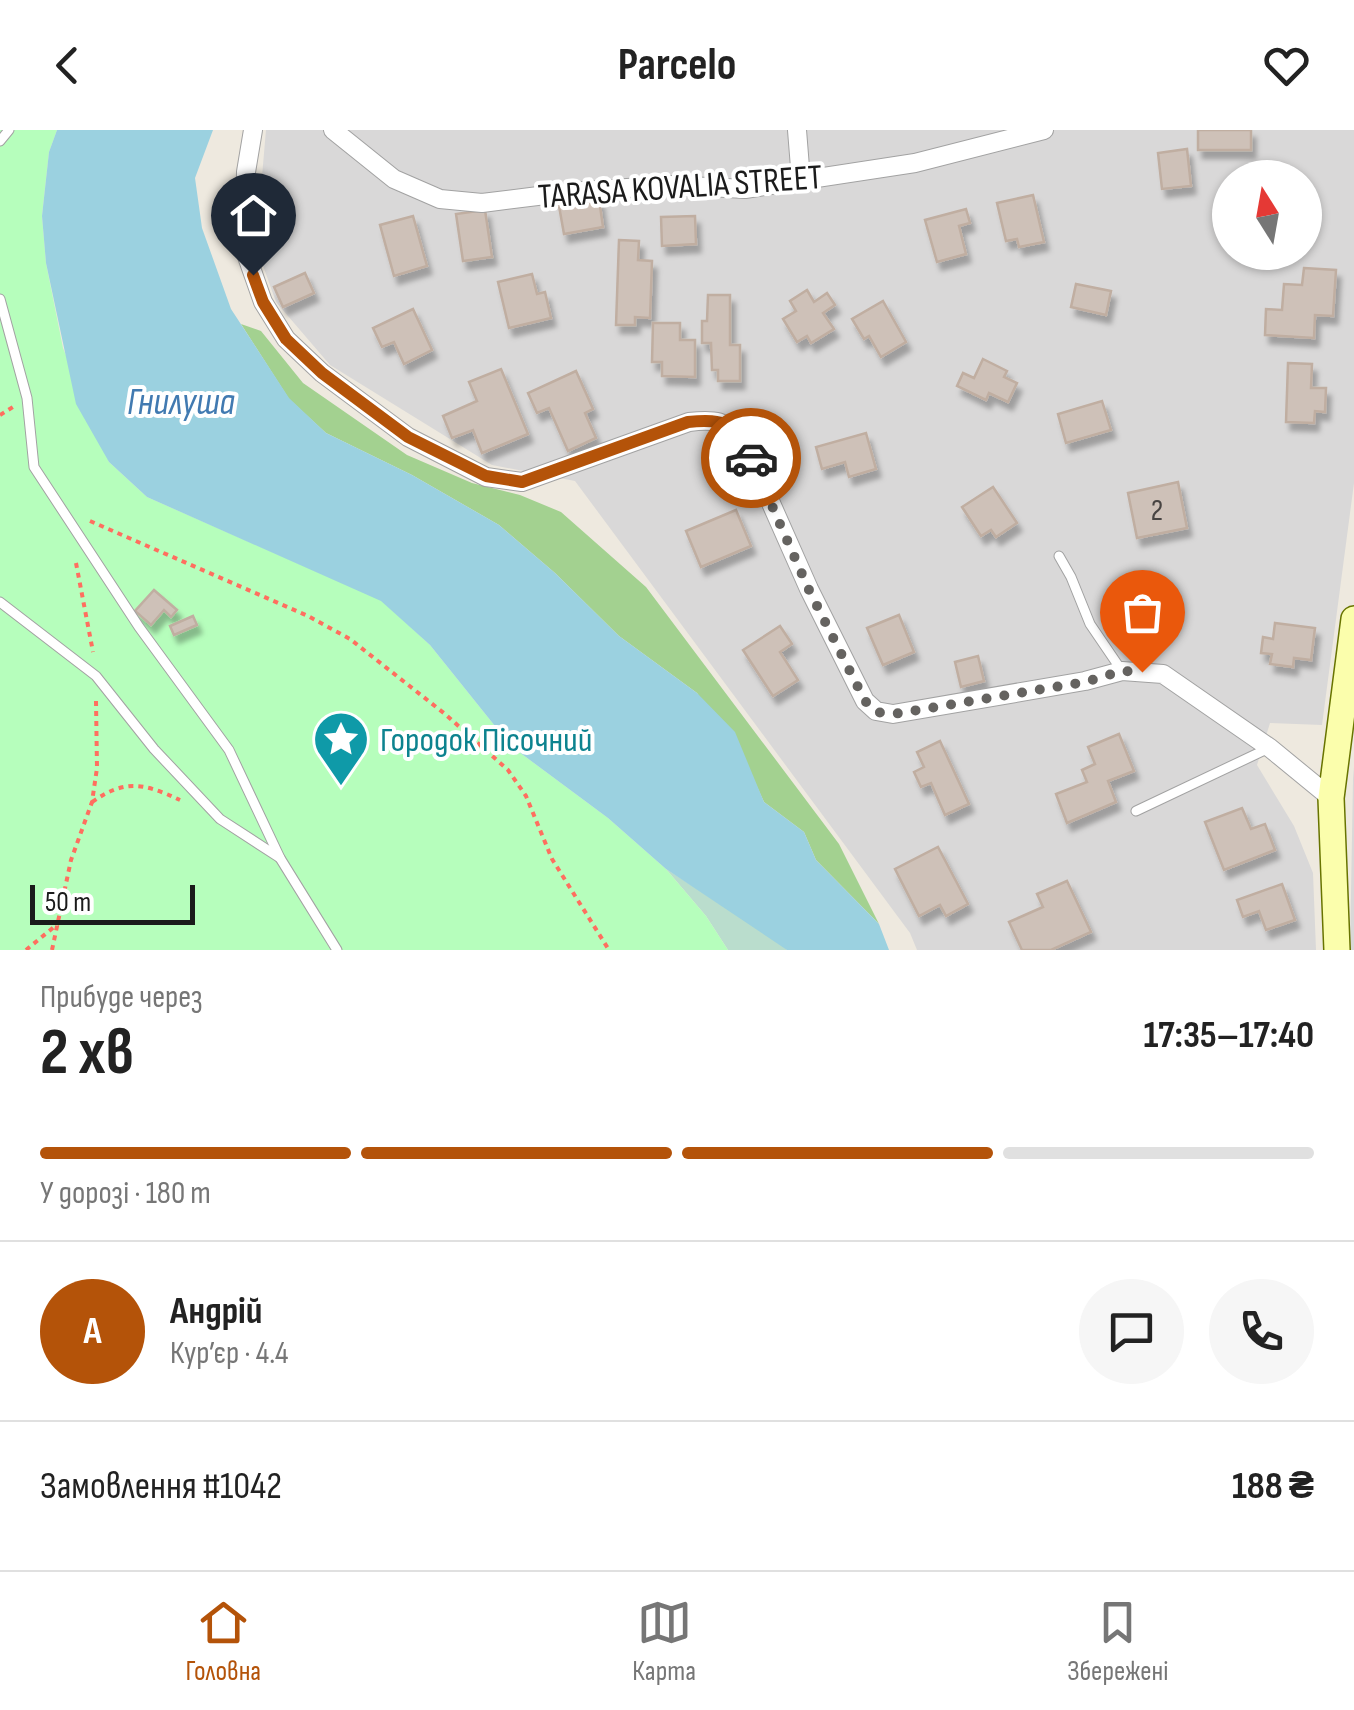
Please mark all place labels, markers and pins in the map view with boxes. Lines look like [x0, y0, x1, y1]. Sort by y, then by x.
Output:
pin [211, 173, 296, 276]
pin [1100, 570, 1185, 673]
place icon: Городок Пісочний [311, 709, 371, 788]
place label: Городок Пісочний [380, 719, 592, 762]

